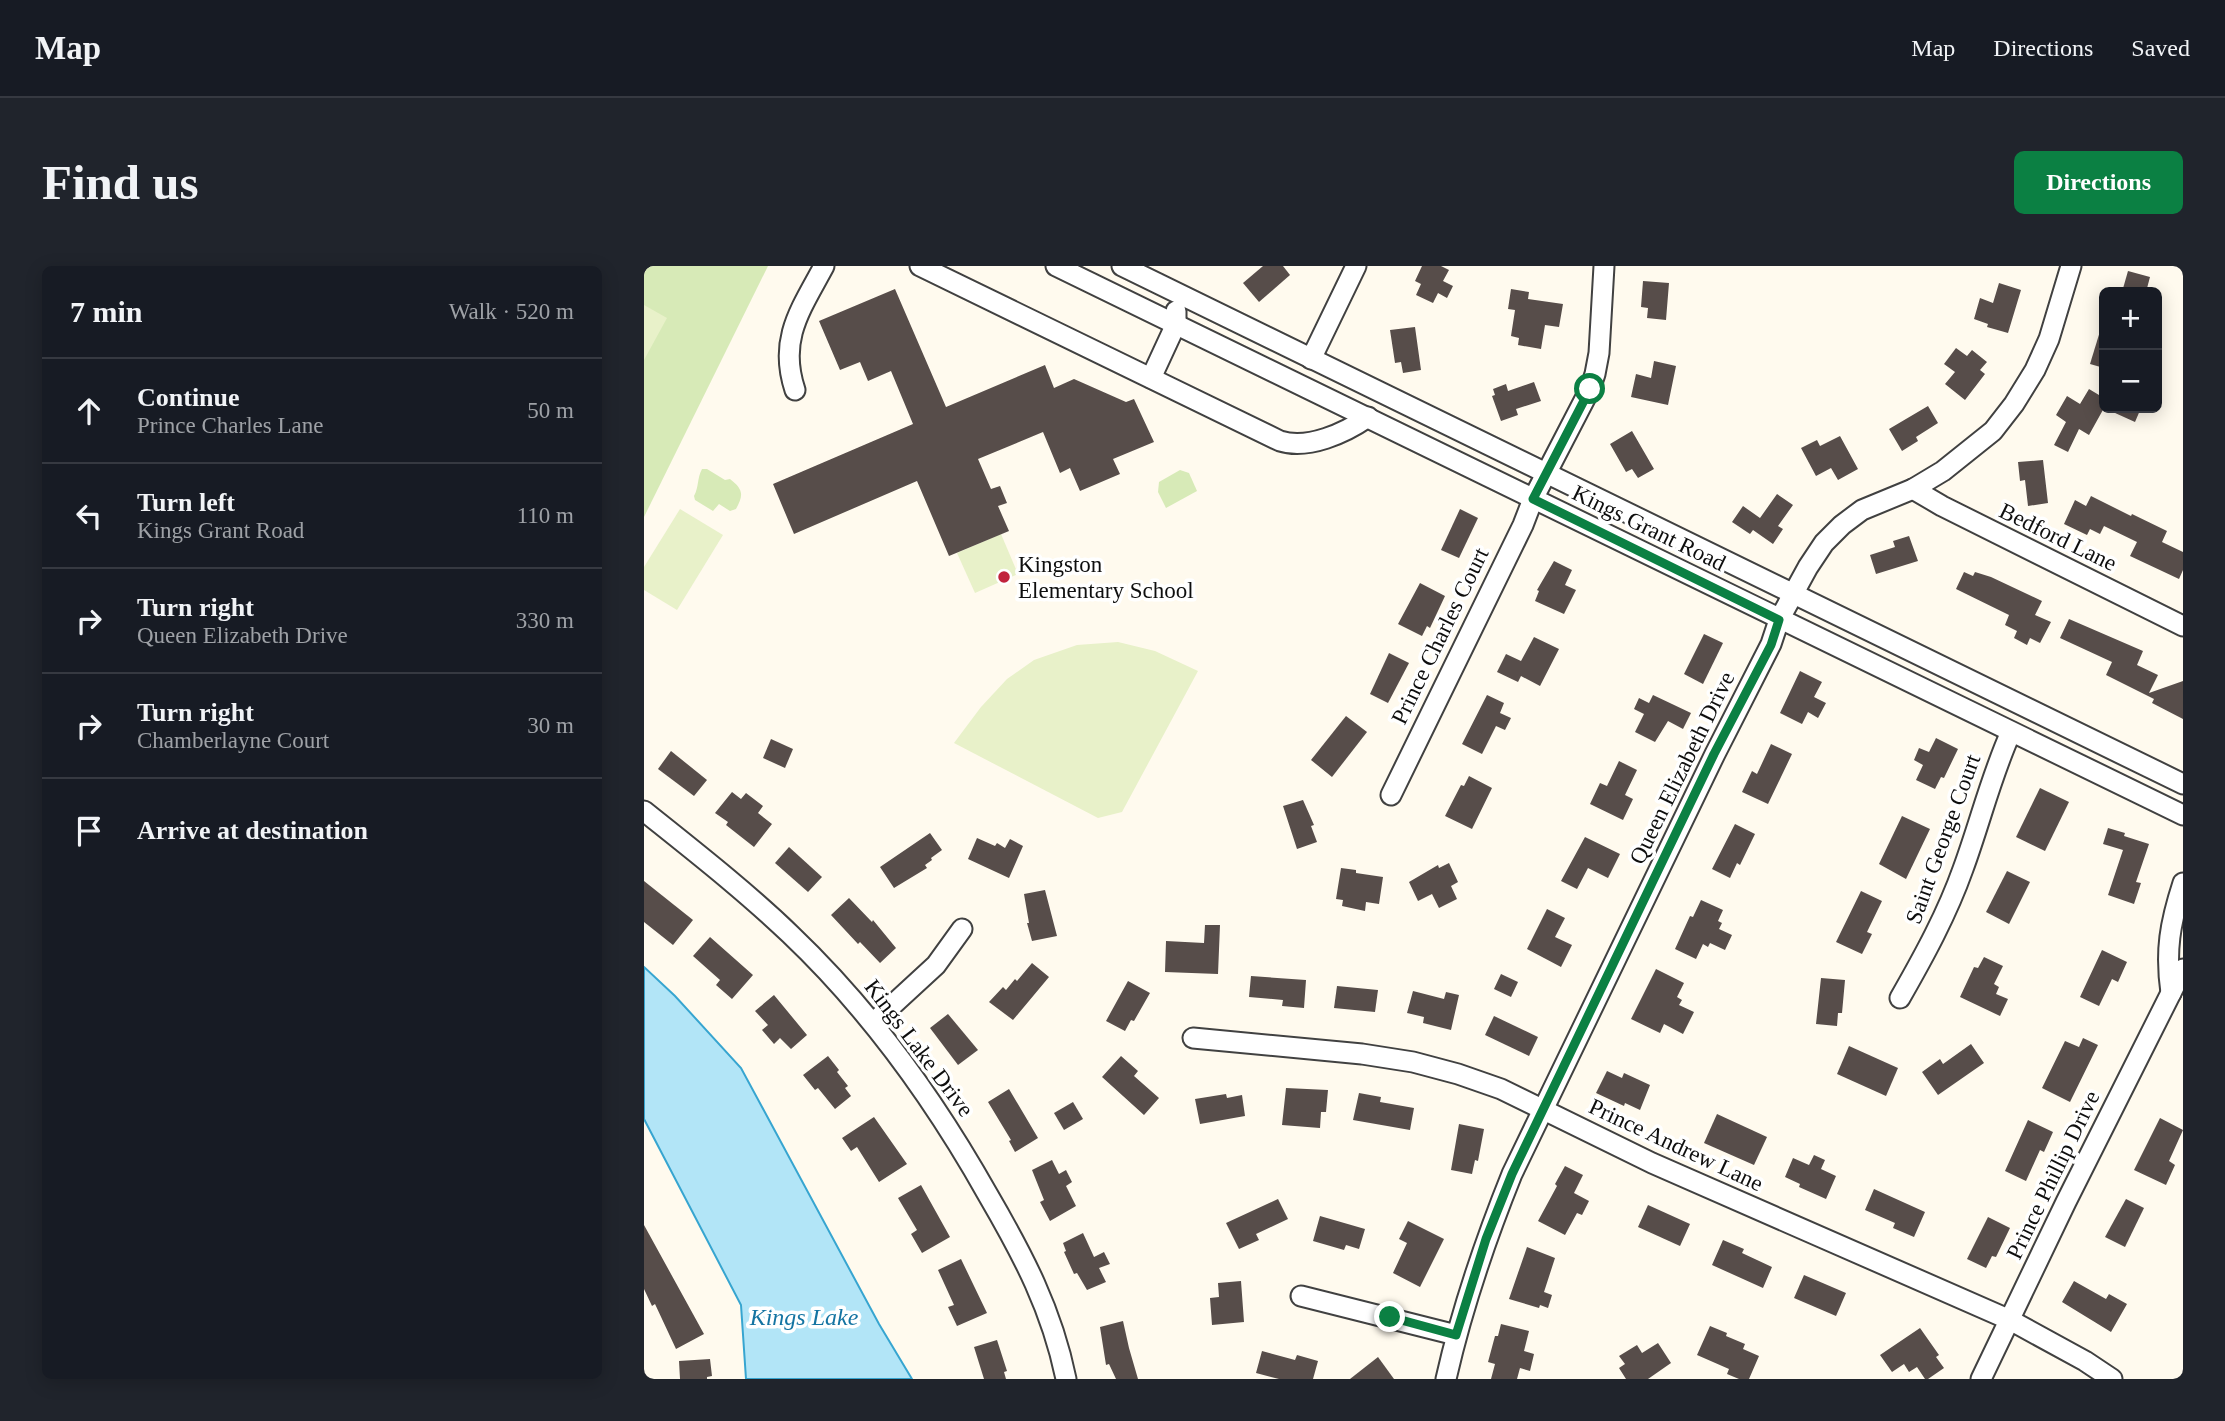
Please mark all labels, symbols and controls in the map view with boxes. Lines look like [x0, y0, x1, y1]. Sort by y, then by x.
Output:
text: Map [35, 30, 101, 66]
text: Map [1911, 35, 1955, 61]
text: Directions [1993, 35, 2093, 61]
text: Saved [2131, 35, 2190, 61]
button: Directions [2014, 151, 2183, 214]
text: Find us [42, 155, 199, 210]
map controls [2099, 287, 2162, 413]
button: + [2099, 287, 2162, 350]
text: 7 min [70, 295, 143, 328]
text: Walk · 520 m [449, 299, 574, 324]
button: − [2099, 350, 2162, 413]
route start [1574, 373, 1605, 404]
text: Continue [137, 383, 240, 412]
icon: ahead [70, 392, 108, 430]
text: 50 m [527, 398, 574, 423]
text: Prince Charles Lane [137, 413, 323, 438]
street label: Kings Grant Road [1568, 480, 1730, 576]
text: Turn left [137, 488, 235, 517]
icon: left [70, 497, 108, 535]
street label: Bedford Lane [1995, 498, 2121, 576]
text: 110 m [517, 503, 574, 528]
text: Kings Grant Road [137, 518, 304, 543]
street label: Prince Charles Court [1386, 543, 1494, 728]
place label: Kingston Elementary School [1018, 552, 1194, 603]
marker: Kingston Elementary School [996, 569, 1012, 585]
text: Turn right [137, 593, 254, 622]
icon: right [70, 602, 108, 640]
text: 330 m [516, 608, 574, 633]
text: Queen Elizabeth Drive [137, 623, 348, 648]
street label: Queen Elizabeth Drive [1625, 668, 1739, 868]
text: Turn right [137, 698, 254, 727]
icon: right [70, 707, 108, 745]
text: 30 m [527, 713, 574, 738]
text: Chamberlayne Court [137, 728, 329, 753]
street label: Saint George Court [1901, 750, 1985, 927]
icon: arrive [70, 812, 108, 850]
text: Arrive at destination [137, 816, 368, 845]
street label: Kings Lake Drive [859, 975, 979, 1121]
street label: Prince Phillip Drive [2001, 1087, 2105, 1263]
street label: Prince Andrew Lane [1585, 1094, 1767, 1196]
route end [1374, 1301, 1405, 1332]
water label: Kings Lake [749, 1304, 859, 1330]

